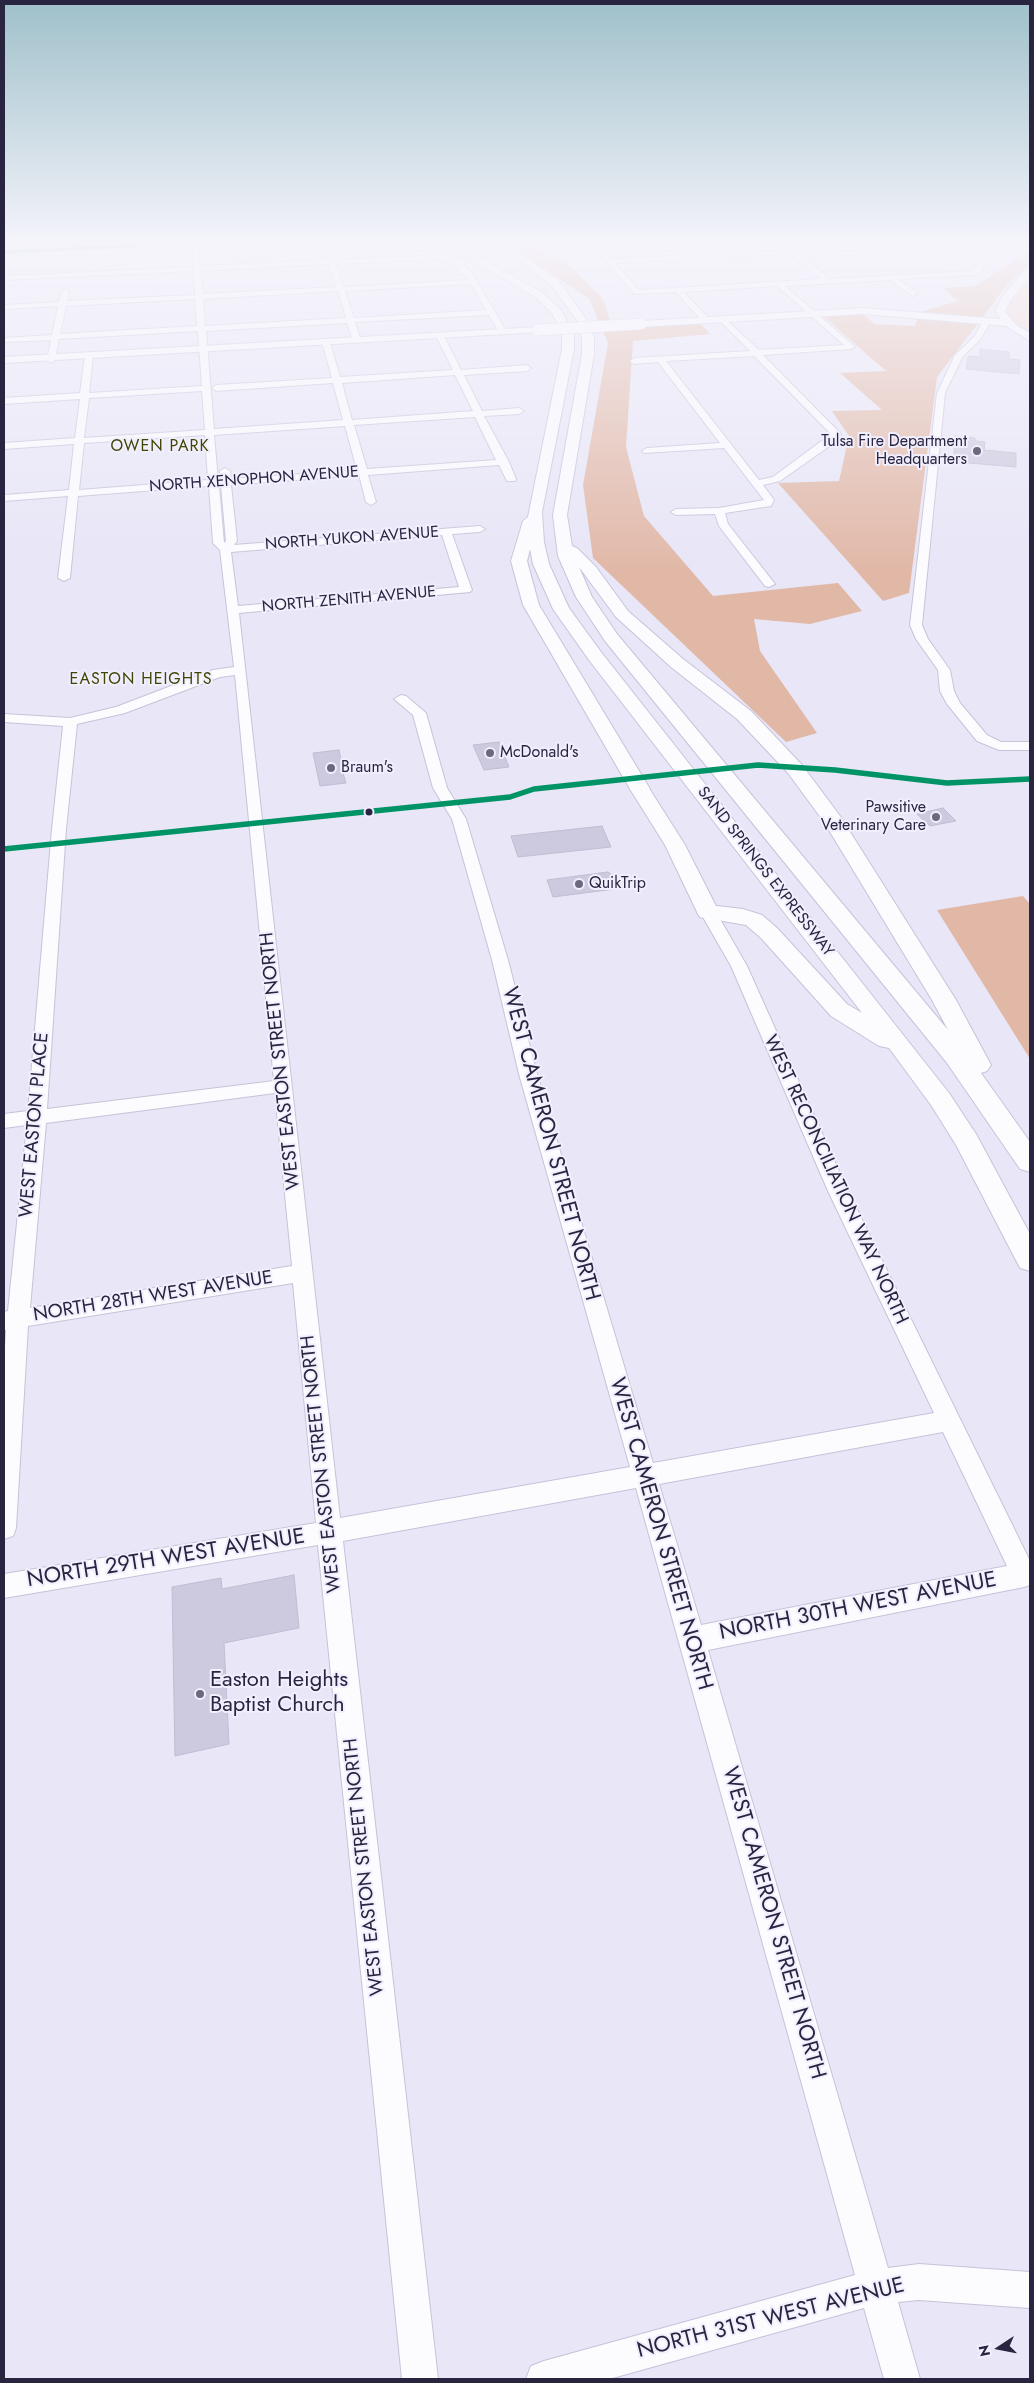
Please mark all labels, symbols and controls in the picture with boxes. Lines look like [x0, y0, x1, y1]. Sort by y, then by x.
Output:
place label: Tulsa Fire Department Headquarters [821, 432, 967, 470]
district label: OWEN PARK [109, 437, 211, 457]
marker: Tulsa Fire Department Headquarters [971, 445, 983, 457]
street label: NORTH XENOPHON AVENUE [149, 463, 359, 497]
street label: NORTH YUKON AVENUE [264, 523, 440, 555]
street label: NORTH ZENITH AVENUE [261, 583, 437, 617]
district label: EASTON HEIGHTS [68, 670, 214, 690]
place label: McDonald's [500, 743, 579, 763]
marker: McDonald's [484, 747, 496, 759]
place label: Braum's [341, 758, 393, 778]
marker: Braum's [325, 762, 337, 774]
street label: SAND SPRINGS EXPRESSWAY [693, 783, 837, 961]
place label: Pawsitive Veterinary Care [821, 798, 926, 836]
unlabelled marker [364, 807, 374, 817]
marker: Pawsitive Veterinary Care [930, 811, 942, 823]
place label: QuikTrip [589, 874, 646, 894]
marker: QuikTrip [573, 878, 585, 890]
street label: WEST EASTON STREET NORTH [256, 931, 306, 1191]
street label: WEST CAMERON STREET NORTH [495, 984, 605, 1304]
street label: WEST EASTON PLACE [16, 1031, 54, 1219]
street label: WEST RECONCILIATION WAY NORTH [758, 1032, 912, 1328]
street label: NORTH 28TH WEST AVENUE [32, 1267, 274, 1327]
street label: WEST EASTON STREET NORTH [297, 1334, 347, 1594]
street label: WEST CAMERON STREET NORTH [603, 1375, 717, 1693]
street label: NORTH 29TH WEST AVENUE [25, 1524, 307, 1594]
street label: NORTH 30TH WEST AVENUE [717, 1567, 999, 1647]
place label: Easton Heights Baptist Church [210, 1668, 348, 1720]
marker: Easton Heights Baptist Church [194, 1688, 206, 1700]
street label: WEST EASTON STREET NORTH [340, 1737, 390, 1997]
street label: WEST CAMERON STREET NORTH [716, 1764, 830, 2082]
street label: NORTH 31ST WEST AVENUE [635, 2273, 907, 2365]
north arrow [974, 2323, 1024, 2373]
text: N [973, 2343, 995, 2358]

